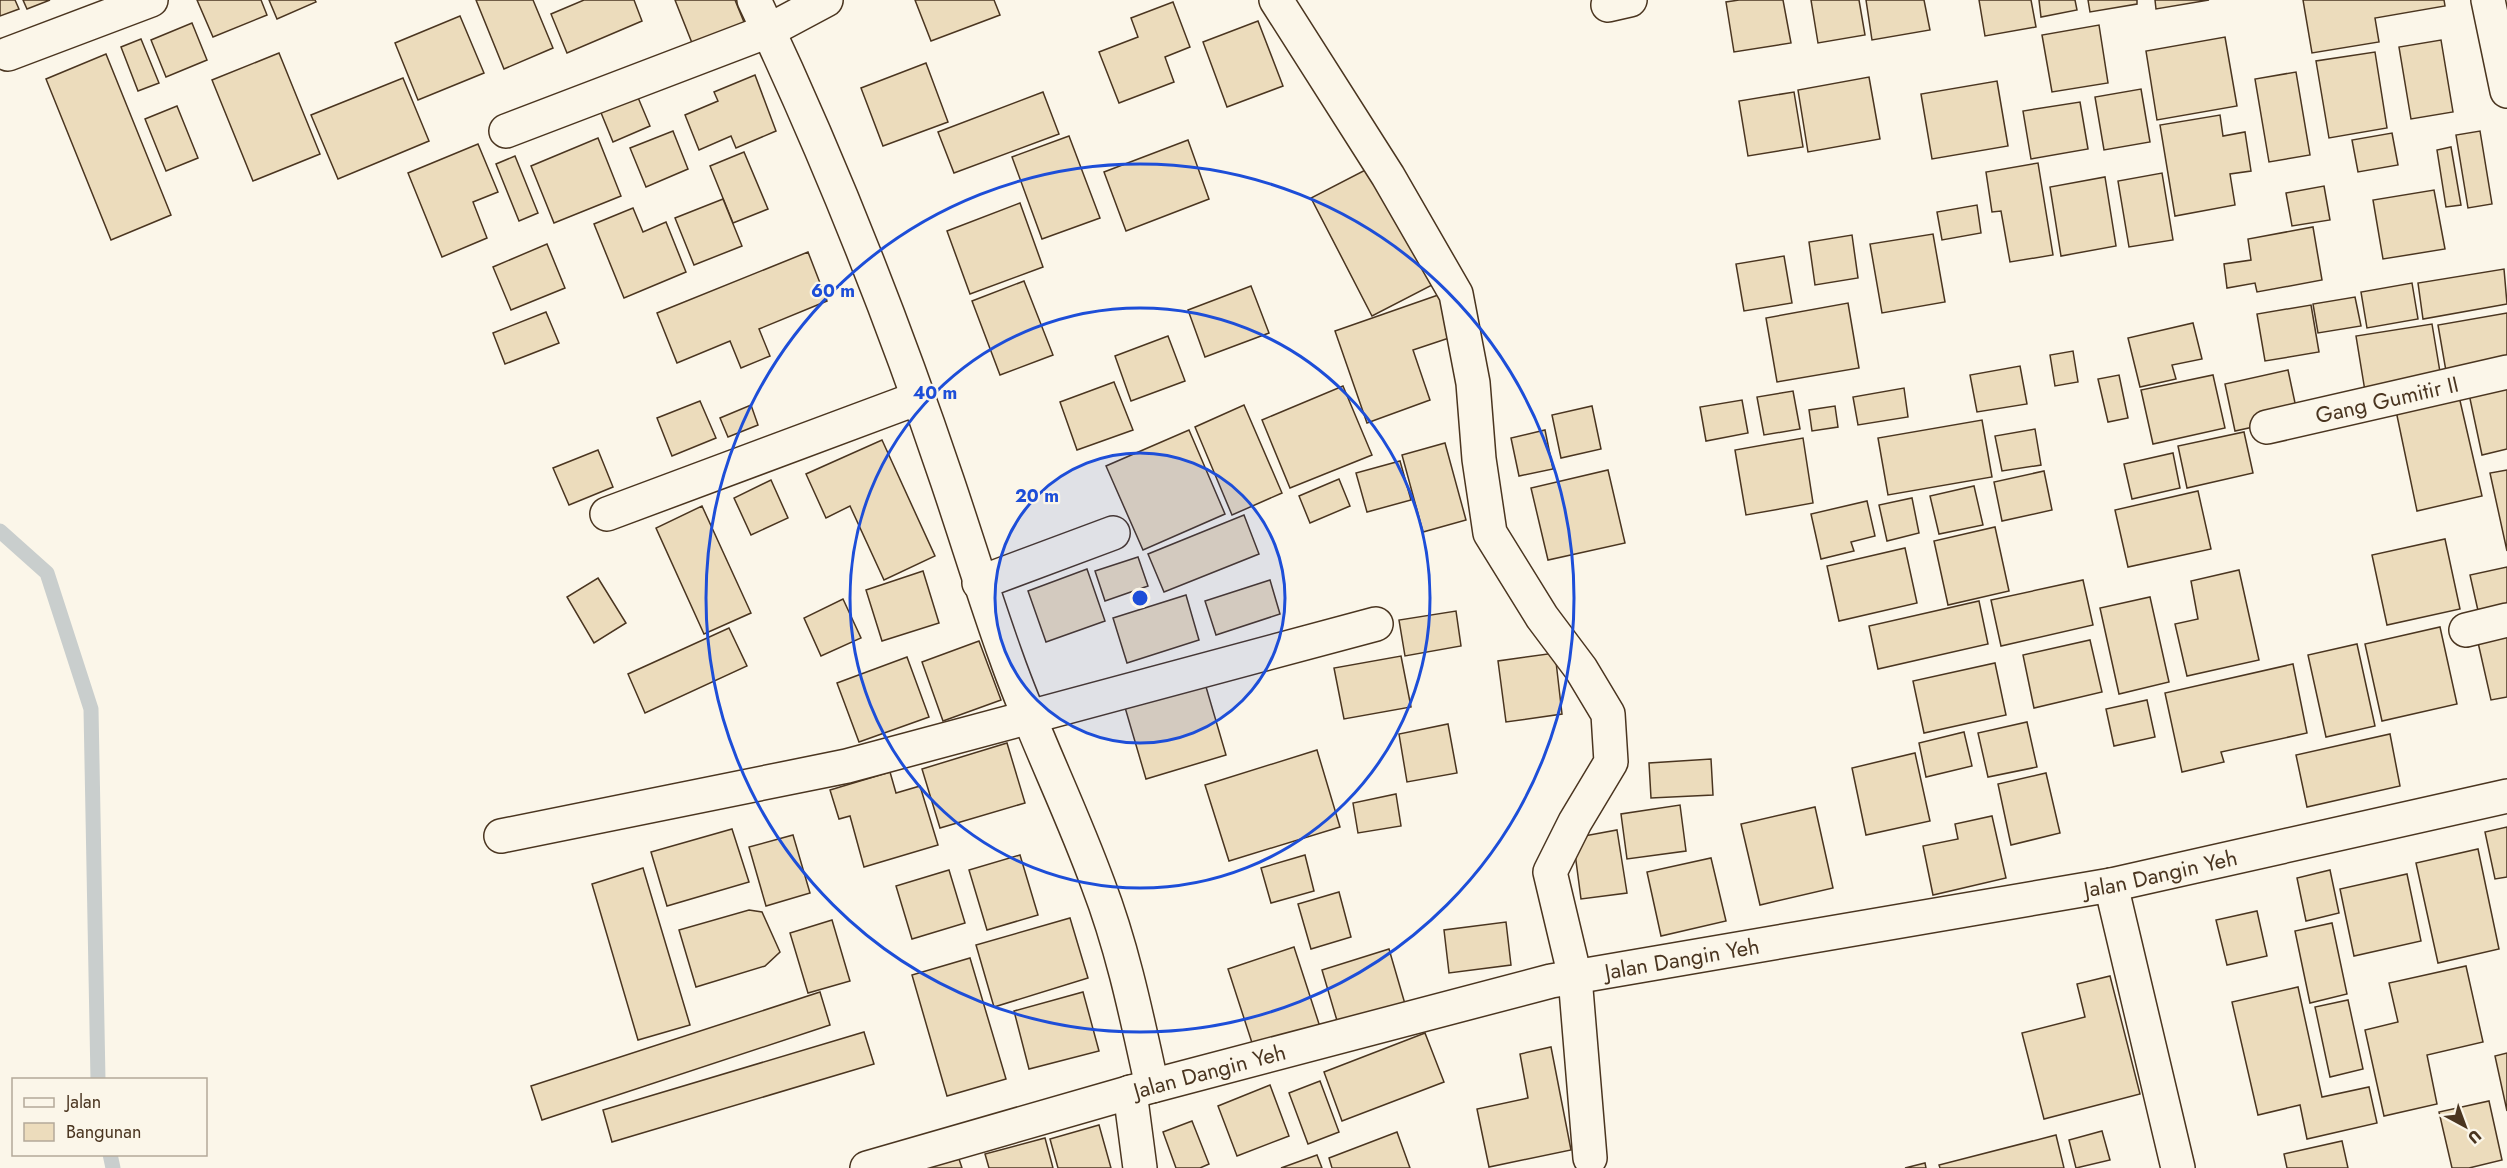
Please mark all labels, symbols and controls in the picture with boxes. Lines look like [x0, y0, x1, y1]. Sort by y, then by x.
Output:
text: 60 m [811, 278, 855, 304]
street label: Gang Gumitir II [2312, 368, 2462, 431]
text: 40 m [913, 380, 957, 406]
text: 20 m [1015, 483, 1059, 509]
centre of rings [1130, 588, 1150, 608]
street label: Jalan Dangin Yeh [2078, 841, 2240, 906]
street label: Jalan Dangin Yeh [1599, 930, 1762, 988]
street label: Jalan Dangin Yeh [1127, 1036, 1289, 1107]
legend [12, 1078, 207, 1156]
text: Jalan [64, 1089, 101, 1115]
north arrow [2435, 1096, 2495, 1156]
text: Bangunan [66, 1119, 141, 1145]
text: U [2463, 1125, 2486, 1149]

